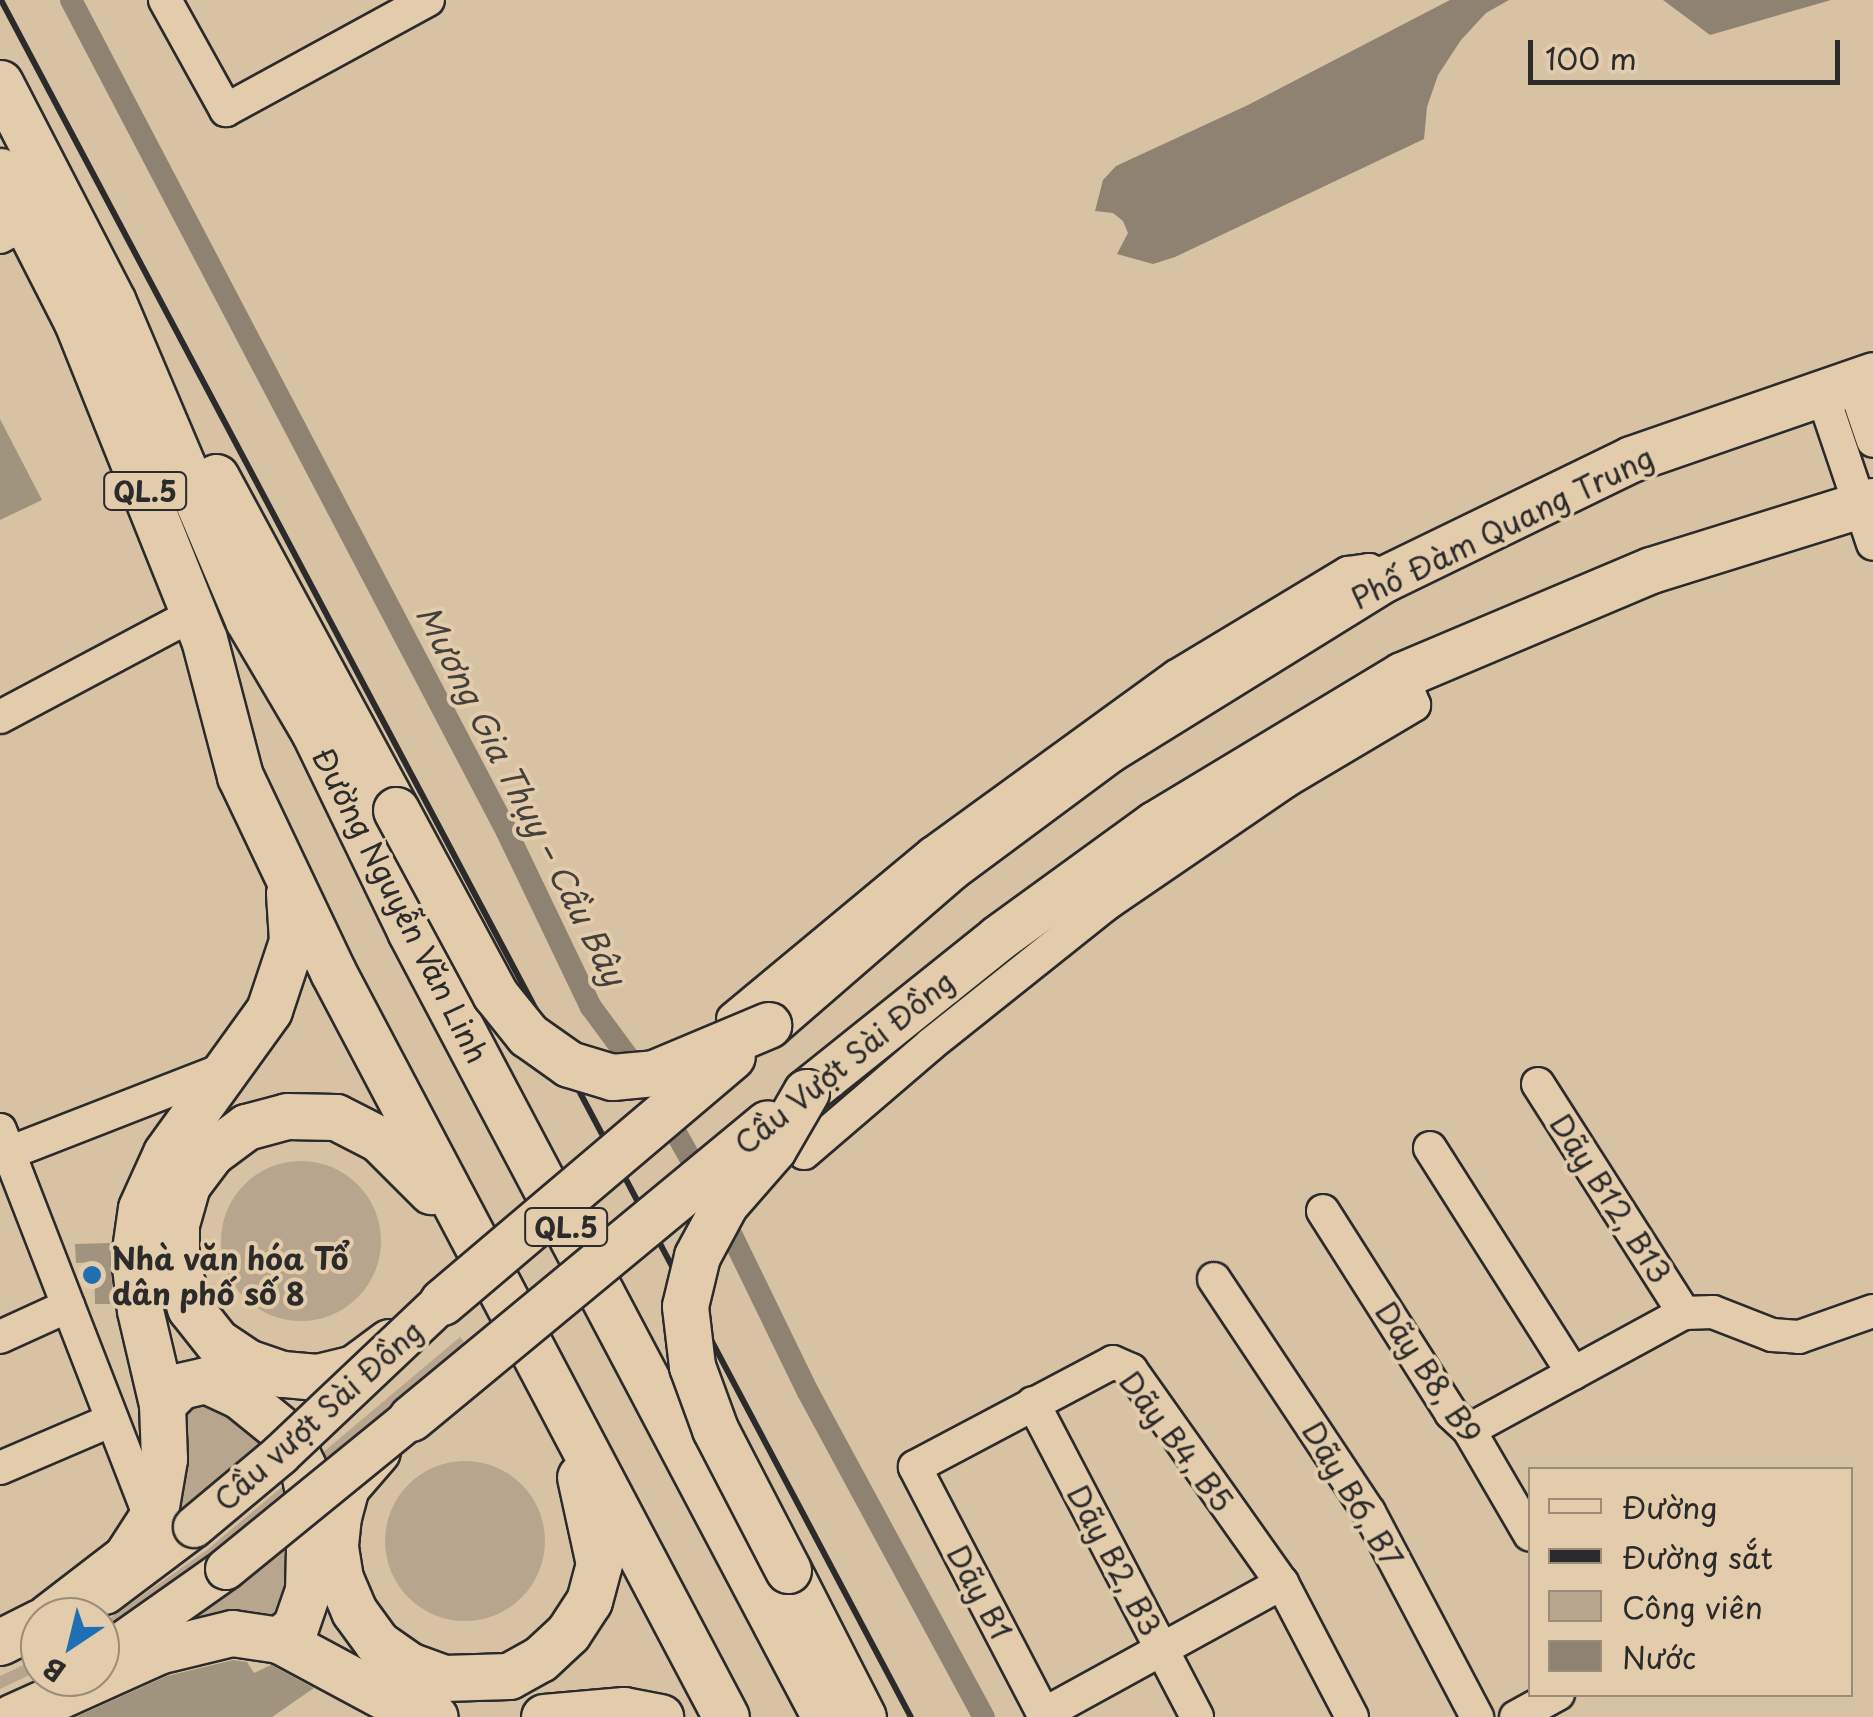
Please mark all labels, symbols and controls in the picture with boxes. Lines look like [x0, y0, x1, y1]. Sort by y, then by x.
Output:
scale bar [1533, 20, 1846, 82]
text: 100 m [1545, 35, 1637, 80]
street label: Phố Đàm Quang Trung [1345, 438, 1659, 616]
road number: QL.5 [102, 468, 188, 514]
water label: Mương Gia Thụy – Cầu Bây [408, 596, 636, 994]
street label: Đường Nguyễn Văn Linh [305, 741, 497, 1069]
street label: Cầu Vượt Sài Đồng [726, 961, 962, 1163]
street label: Dãy B12, B13 [1543, 1106, 1679, 1290]
road number: QL.5 [524, 1204, 608, 1250]
place label: Nhà văn hóa Tổ dân phố số 8 [112, 1240, 350, 1310]
marker: Nhà văn hóa Tổ dân phố số 8 [81, 1264, 103, 1286]
street label: Dãy B8, B9 [1368, 1294, 1490, 1450]
street label: Cầu vượt Sài Đồng [204, 1310, 432, 1520]
street label: Dãy B4, B5 [1113, 1364, 1241, 1518]
street label: Dãy B6, B7 [1295, 1414, 1411, 1574]
legend [1528, 1467, 1853, 1697]
street label: Dãy B2, B3 [1060, 1478, 1170, 1642]
text: Đường [1622, 1484, 1717, 1529]
text: Đường sắt [1622, 1534, 1773, 1579]
street label: Dãy B1 [940, 1538, 1020, 1646]
text: Công viên [1622, 1584, 1763, 1629]
north arrow [20, 1597, 120, 1697]
text: Nước [1622, 1634, 1696, 1679]
text: B [33, 1647, 74, 1693]

